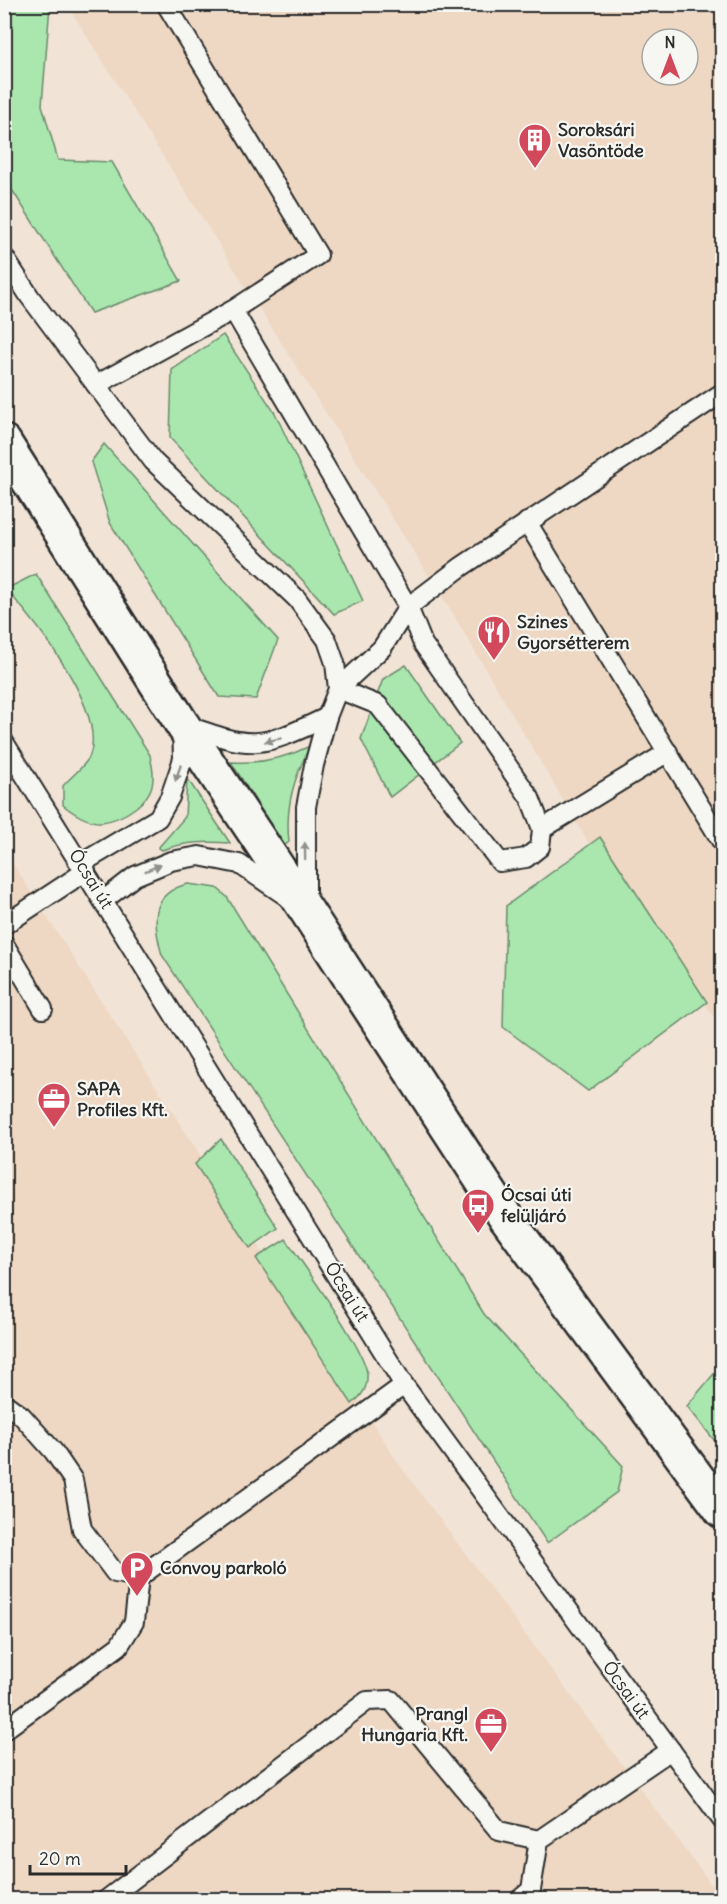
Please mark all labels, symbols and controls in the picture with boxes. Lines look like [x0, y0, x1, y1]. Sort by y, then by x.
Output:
north arrow [640, 27, 700, 87]
text: N [664, 32, 676, 52]
place label: Soroksári Vasöntöde [558, 118, 644, 162]
building icon: Soroksári Vasöntöde [517, 122, 553, 169]
place label: Szines Gyorsétterem [517, 610, 630, 654]
restaurant icon: Szines Gyorsétterem [476, 614, 512, 661]
one-way arrow [264, 736, 282, 746]
one-way arrow [173, 764, 183, 782]
one-way arrow [300, 842, 310, 861]
street label: Ócsai út [64, 844, 119, 913]
one-way arrow [144, 863, 162, 873]
place label: SAPA Profiles Kft. [77, 1077, 168, 1121]
office icon: SAPA Profiles Kft. [36, 1081, 72, 1128]
place label: Ócsai úti felüljáró [501, 1183, 571, 1227]
bus stop icon: Ócsai úti felüljáró [460, 1187, 496, 1234]
street label: Ócsai út [320, 1257, 375, 1326]
parking icon: Convoy parkoló [119, 1550, 155, 1597]
place label: Convoy parkoló [160, 1556, 287, 1579]
street label: Ócsai út [598, 1656, 655, 1723]
place label: Prangl Hungaria Kft. [361, 1702, 468, 1746]
office icon: Prangl Hungaria Kft. [473, 1706, 509, 1753]
scale bar [30, 1838, 126, 1876]
text: 20 m [39, 1847, 81, 1870]

